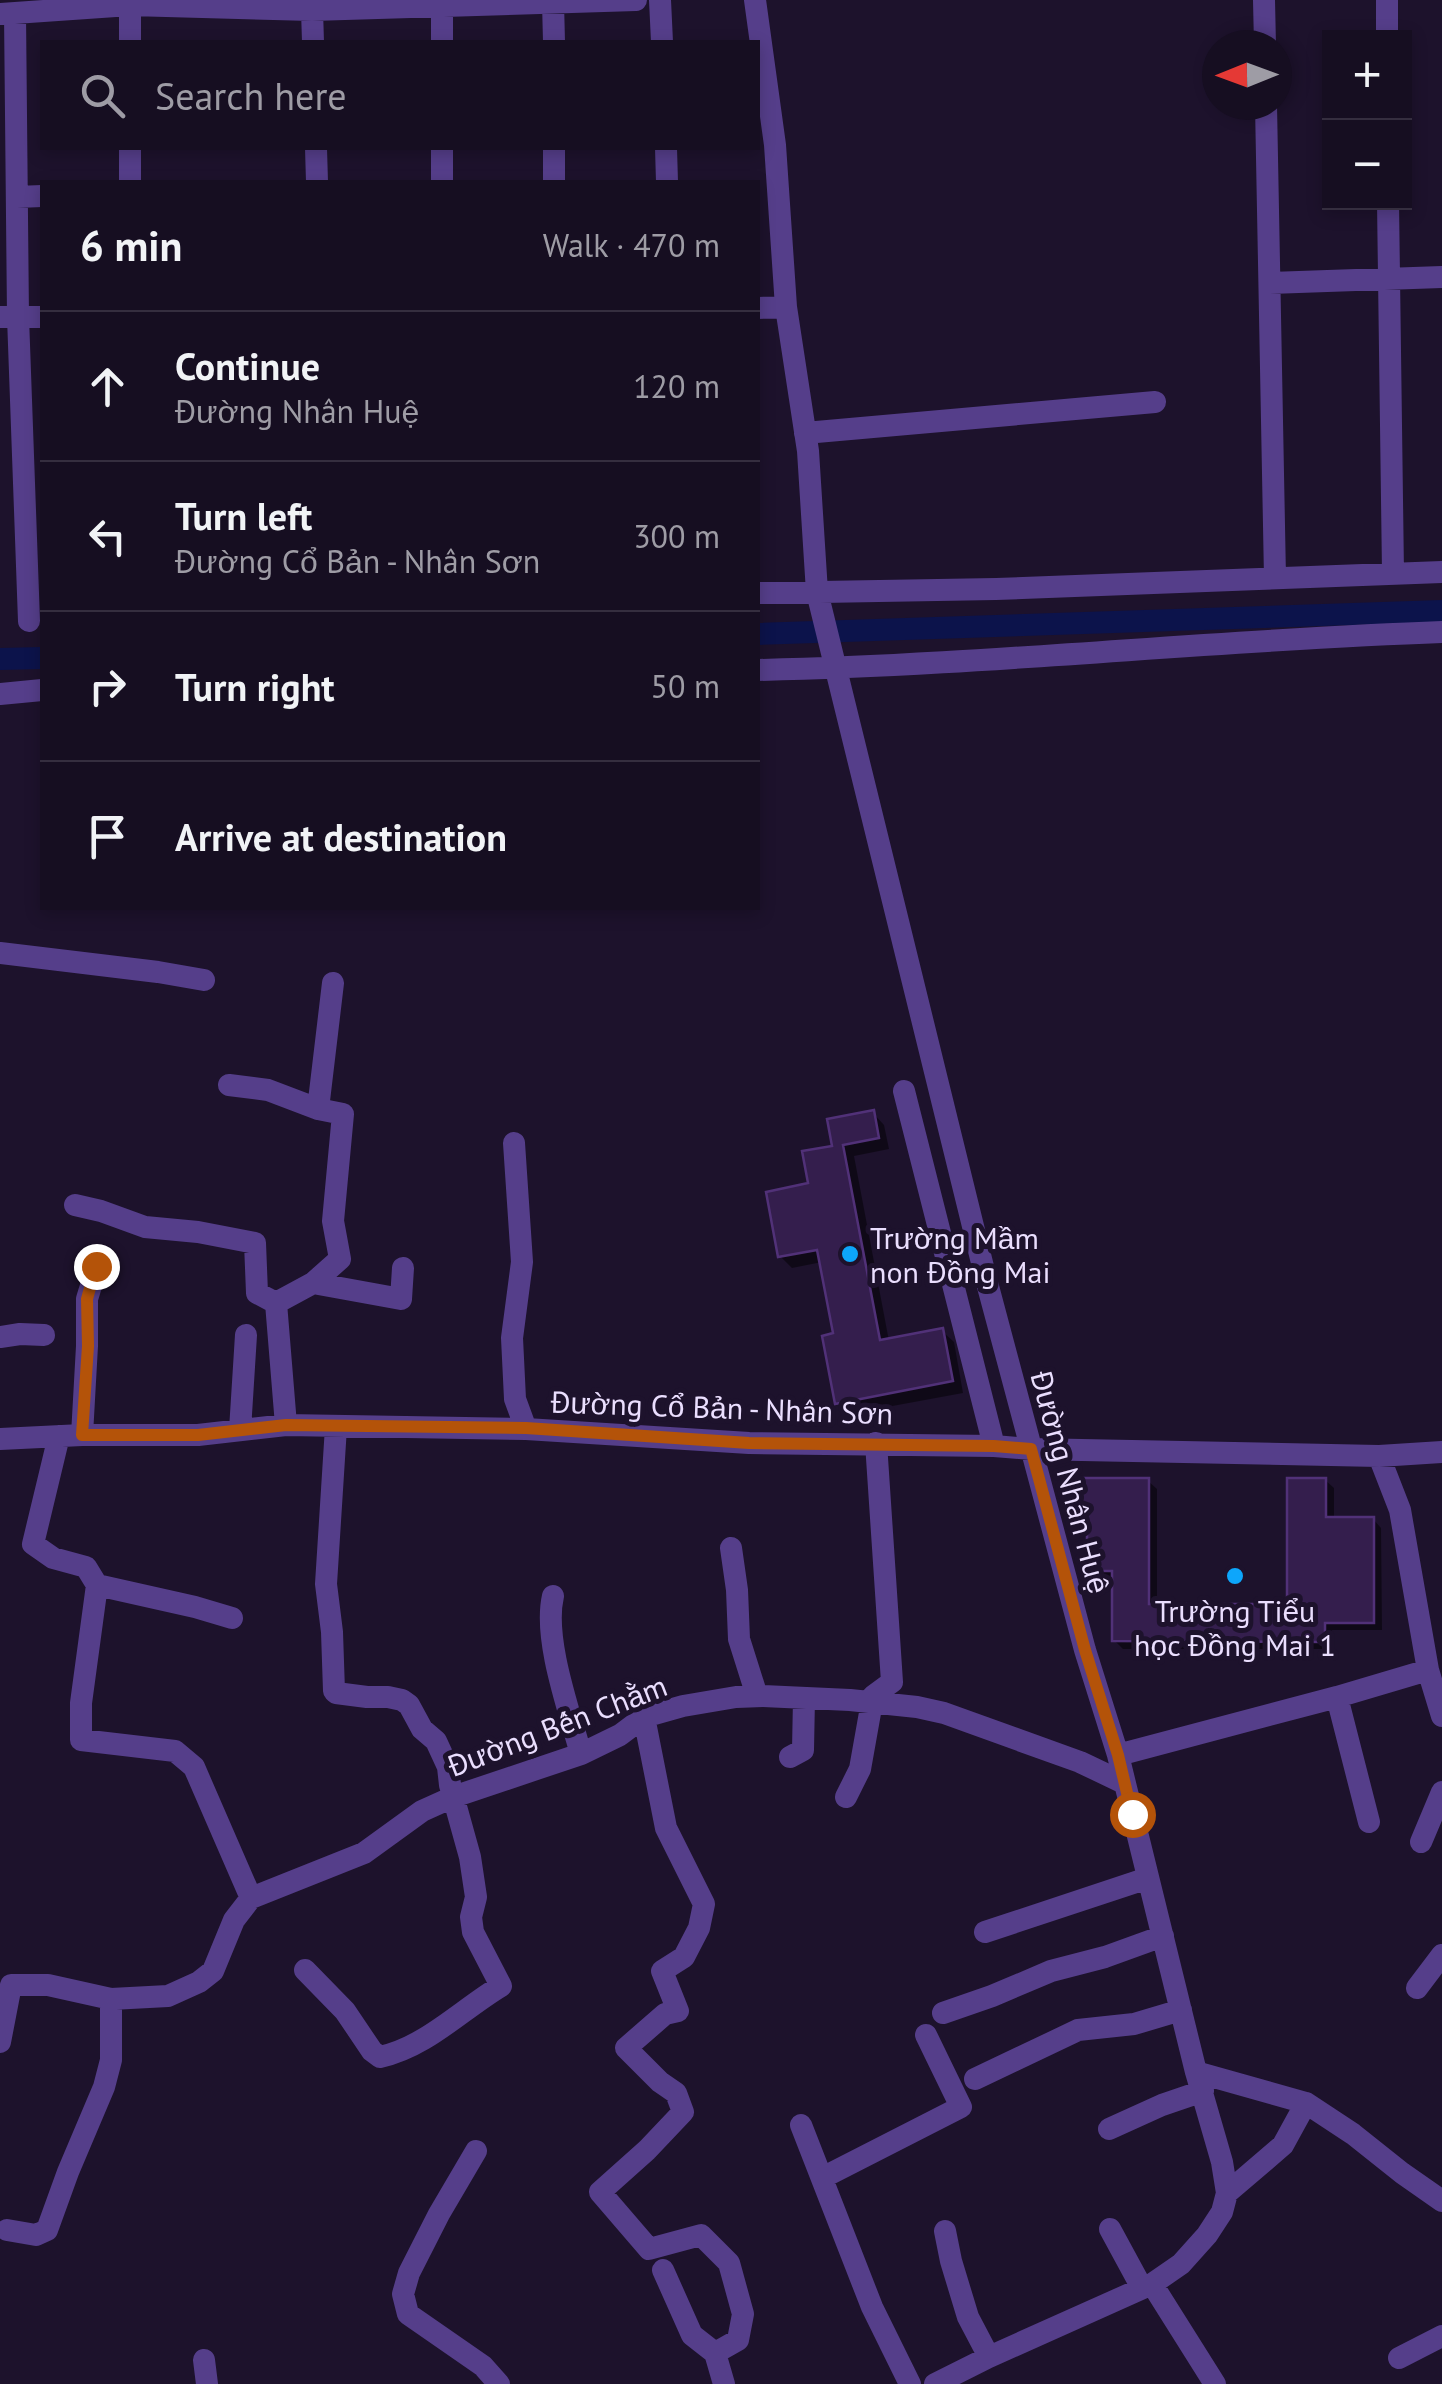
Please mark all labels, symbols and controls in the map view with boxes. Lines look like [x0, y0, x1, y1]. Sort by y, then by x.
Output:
north arrow [1202, 30, 1292, 120]
map controls [1322, 30, 1412, 210]
button: + [1322, 30, 1412, 120]
search box [40, 40, 760, 150]
icon: search [75, 68, 130, 123]
text: Search here [155, 71, 347, 120]
button: − [1322, 120, 1412, 210]
text: 6 min [80, 218, 182, 273]
text: Walk · 470 m [543, 224, 720, 266]
text: Continue [175, 341, 320, 390]
icon: ahead [80, 359, 135, 414]
text: 120 m [633, 365, 720, 407]
text: Đường Nhân Huệ [175, 390, 419, 432]
text: Turn left [175, 491, 312, 540]
icon: left [80, 509, 135, 564]
text: 300 m [633, 515, 720, 557]
text: Đường Cổ Bản - Nhân Sơn [175, 540, 540, 582]
icon: right [80, 659, 135, 714]
text: Turn right [175, 662, 335, 711]
text: 50 m [651, 665, 720, 707]
icon: arrive [80, 809, 135, 864]
text: Arrive at destination [175, 812, 507, 861]
place label: Trường Mầm non Đồng Mai [870, 1218, 1051, 1291]
marker: Trường Mầm non Đồng Mai [839, 1243, 861, 1265]
route end [74, 1244, 120, 1290]
street label: Đường Nhân Huệ [1022, 1365, 1119, 1598]
street label: Đường Cổ Bản - Nhân Sơn [549, 1382, 894, 1432]
marker: Trường Tiểu học Đồng Mai 1 [1224, 1565, 1246, 1587]
place label: Trường Tiểu học Đồng Mai 1 [1134, 1591, 1336, 1664]
street label: Đường Bến Chằm [441, 1665, 672, 1785]
route start [1110, 1792, 1156, 1838]

